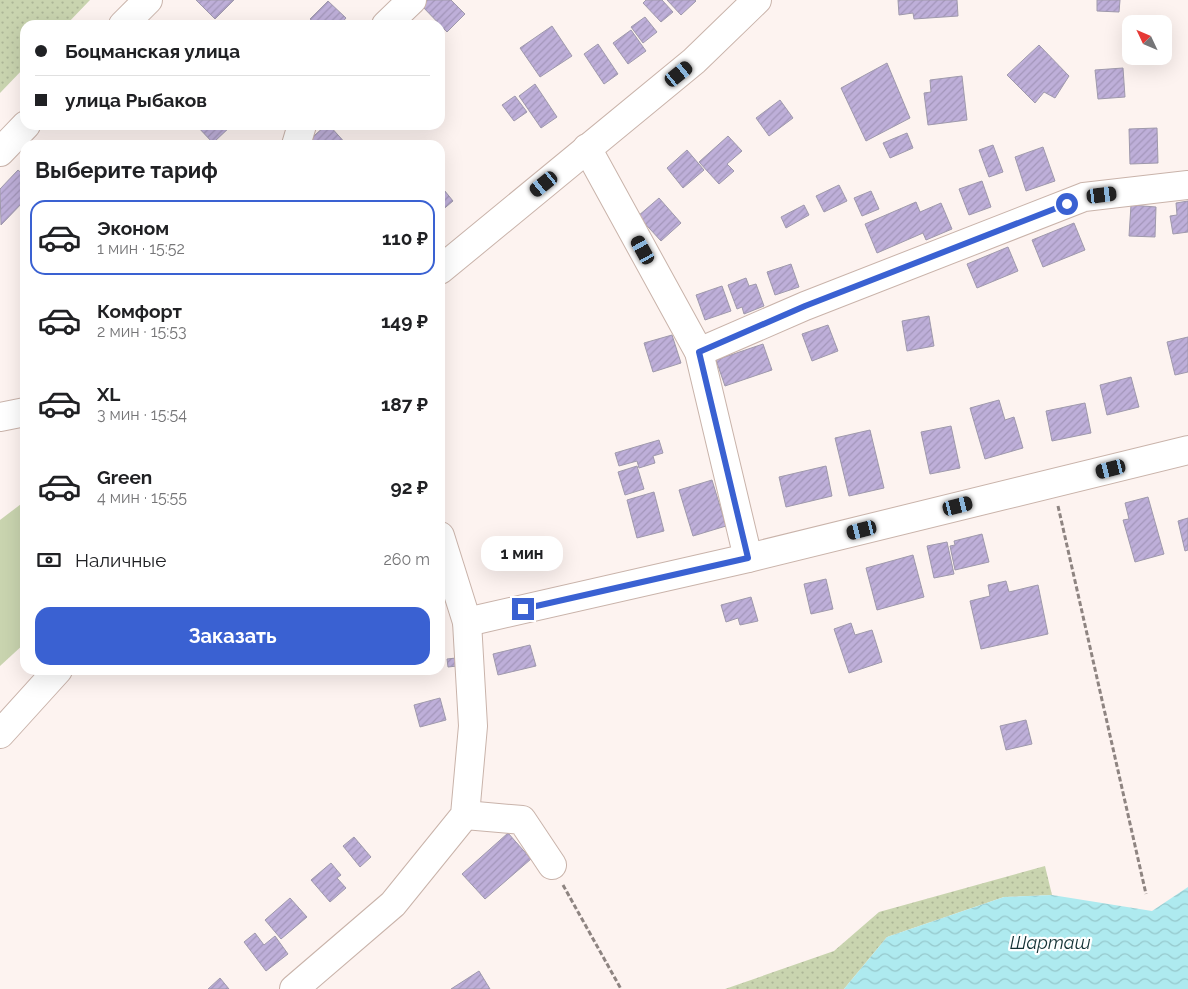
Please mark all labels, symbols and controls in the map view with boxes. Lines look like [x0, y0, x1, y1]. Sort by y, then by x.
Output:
north arrow [1122, 15, 1172, 65]
map controls [1122, 15, 1172, 65]
text: Боцманская улица [65, 40, 240, 62]
car [662, 59, 695, 89]
text: улица Рыбаков [65, 89, 207, 111]
text: Выберите тариф [35, 157, 218, 183]
car [527, 169, 560, 199]
car [1086, 186, 1117, 204]
route start [1056, 193, 1078, 215]
icon: car [37, 215, 82, 260]
text: Эконом [97, 217, 169, 239]
text: 110 ₽ [382, 227, 428, 249]
car [629, 233, 656, 267]
text: 1 мин · 15:52 [97, 239, 185, 258]
icon: car [37, 298, 82, 343]
text: Комфорт [97, 300, 182, 322]
text: 149 ₽ [381, 310, 428, 332]
text: 2 мин · 15:53 [97, 322, 187, 341]
icon: car [37, 381, 82, 426]
text: XL [97, 383, 120, 405]
text: 187 ₽ [381, 393, 428, 415]
text: 3 мин · 15:54 [97, 405, 187, 424]
car [1094, 458, 1127, 480]
icon: car [37, 464, 82, 509]
text: Green [97, 466, 152, 488]
text: 92 ₽ [390, 476, 428, 498]
text: 4 мин · 15:55 [97, 488, 187, 507]
car [941, 495, 974, 517]
car [845, 519, 878, 541]
callout: 1 мин [482, 536, 564, 572]
text: 1 мин [501, 544, 543, 563]
icon: cash [35, 546, 63, 574]
text: Наличные [75, 549, 166, 571]
text: 260 m [383, 550, 430, 569]
route end [512, 598, 534, 620]
button: Заказать [35, 607, 430, 665]
water label: Шарташ [1010, 932, 1090, 953]

